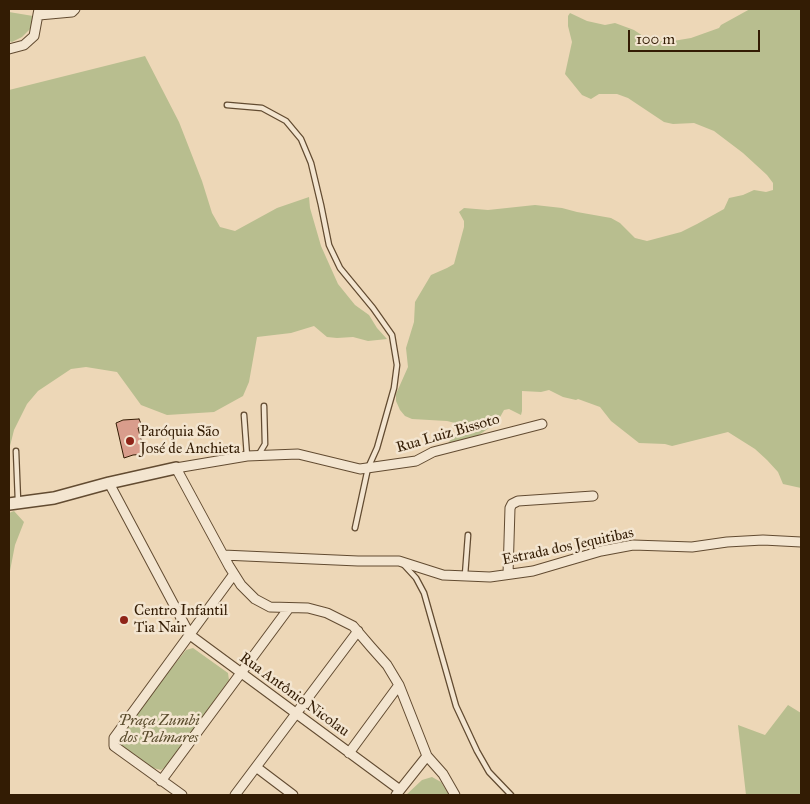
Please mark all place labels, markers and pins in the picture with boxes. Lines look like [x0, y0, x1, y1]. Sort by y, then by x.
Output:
place label: Paróquia São José de Anchieta [140, 423, 240, 458]
marker: Paróquia São José de Anchieta [124, 435, 136, 447]
place label: Centro Infantil Tia Nair [134, 602, 228, 637]
marker: Centro Infantil Tia Nair [118, 614, 130, 626]

